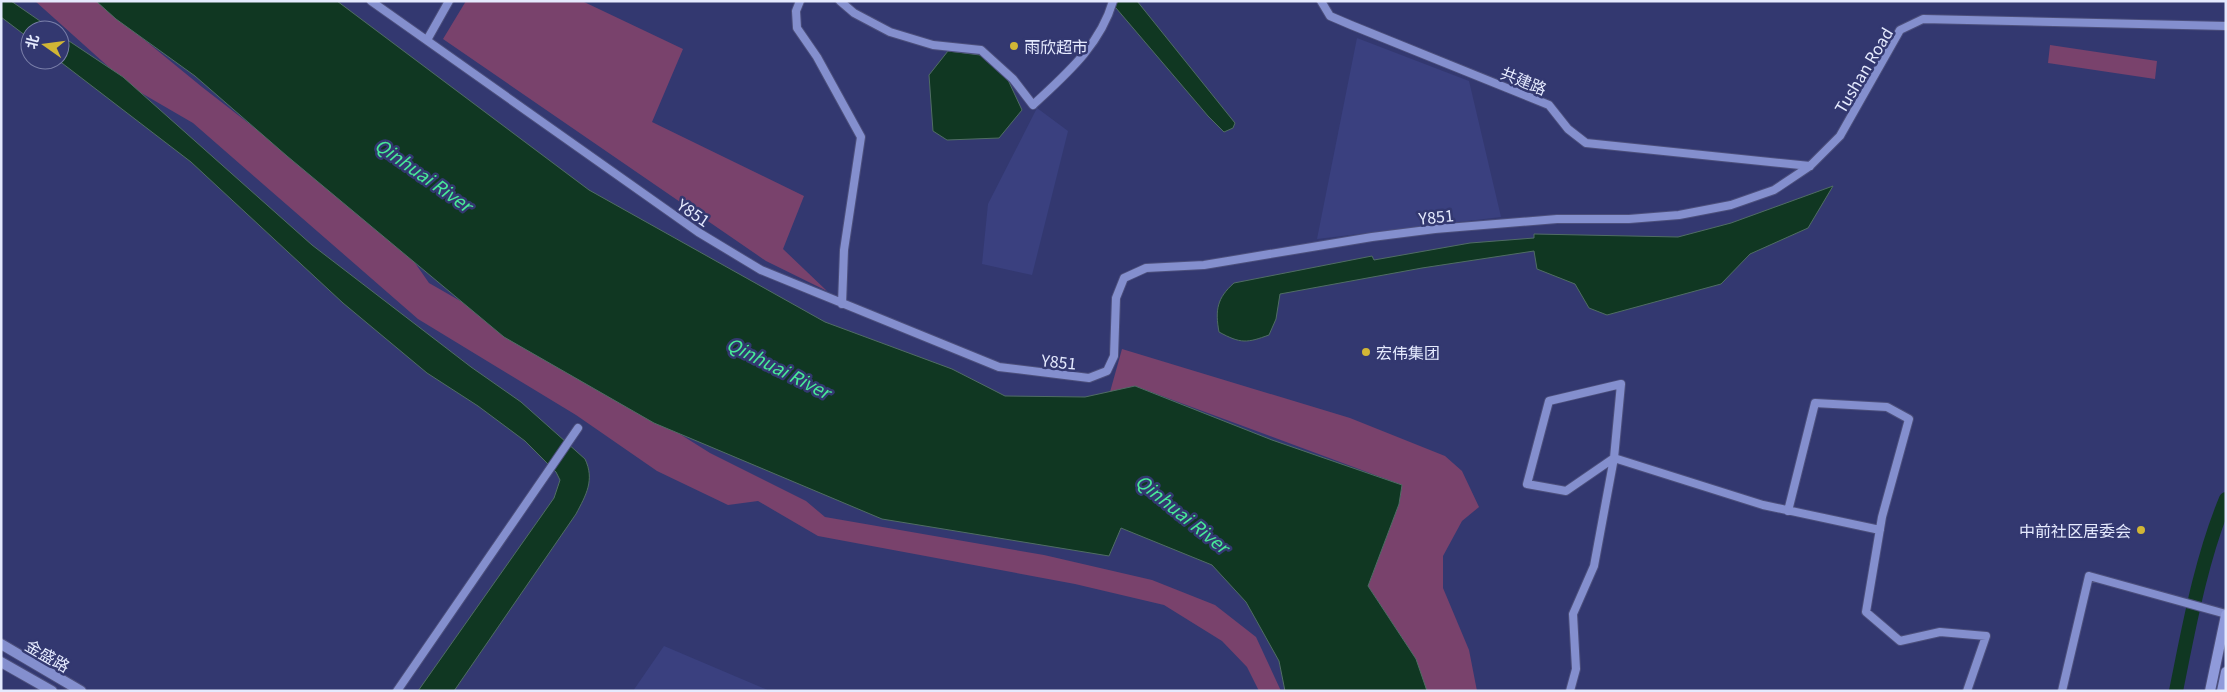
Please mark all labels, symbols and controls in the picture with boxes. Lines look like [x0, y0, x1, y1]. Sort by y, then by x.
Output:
north arrow [20, 20, 70, 70]
street label: Tushan Road [1828, 23, 1898, 117]
text: 北 [20, 32, 43, 51]
place label: 雨欣超市 [1024, 34, 1088, 58]
marker: 雨欣超市 [1008, 40, 1020, 52]
street label: 共建路 [1497, 60, 1551, 100]
water label: Qinhuai River [370, 131, 480, 219]
street label: Y851 [672, 192, 715, 232]
street label: Y851 [1416, 202, 1455, 230]
water label: Qinhuai River [723, 330, 838, 406]
place label: 宏伟集团 [1376, 340, 1440, 364]
marker: 宏伟集团 [1360, 346, 1372, 358]
street label: Y851 [1039, 347, 1078, 375]
water label: Qinhuai River [1131, 467, 1237, 561]
place label: 中前社区居委会 [2019, 518, 2131, 542]
marker: 中前社区居委会 [2135, 524, 2147, 536]
street label: 金盛路 [21, 633, 75, 677]

